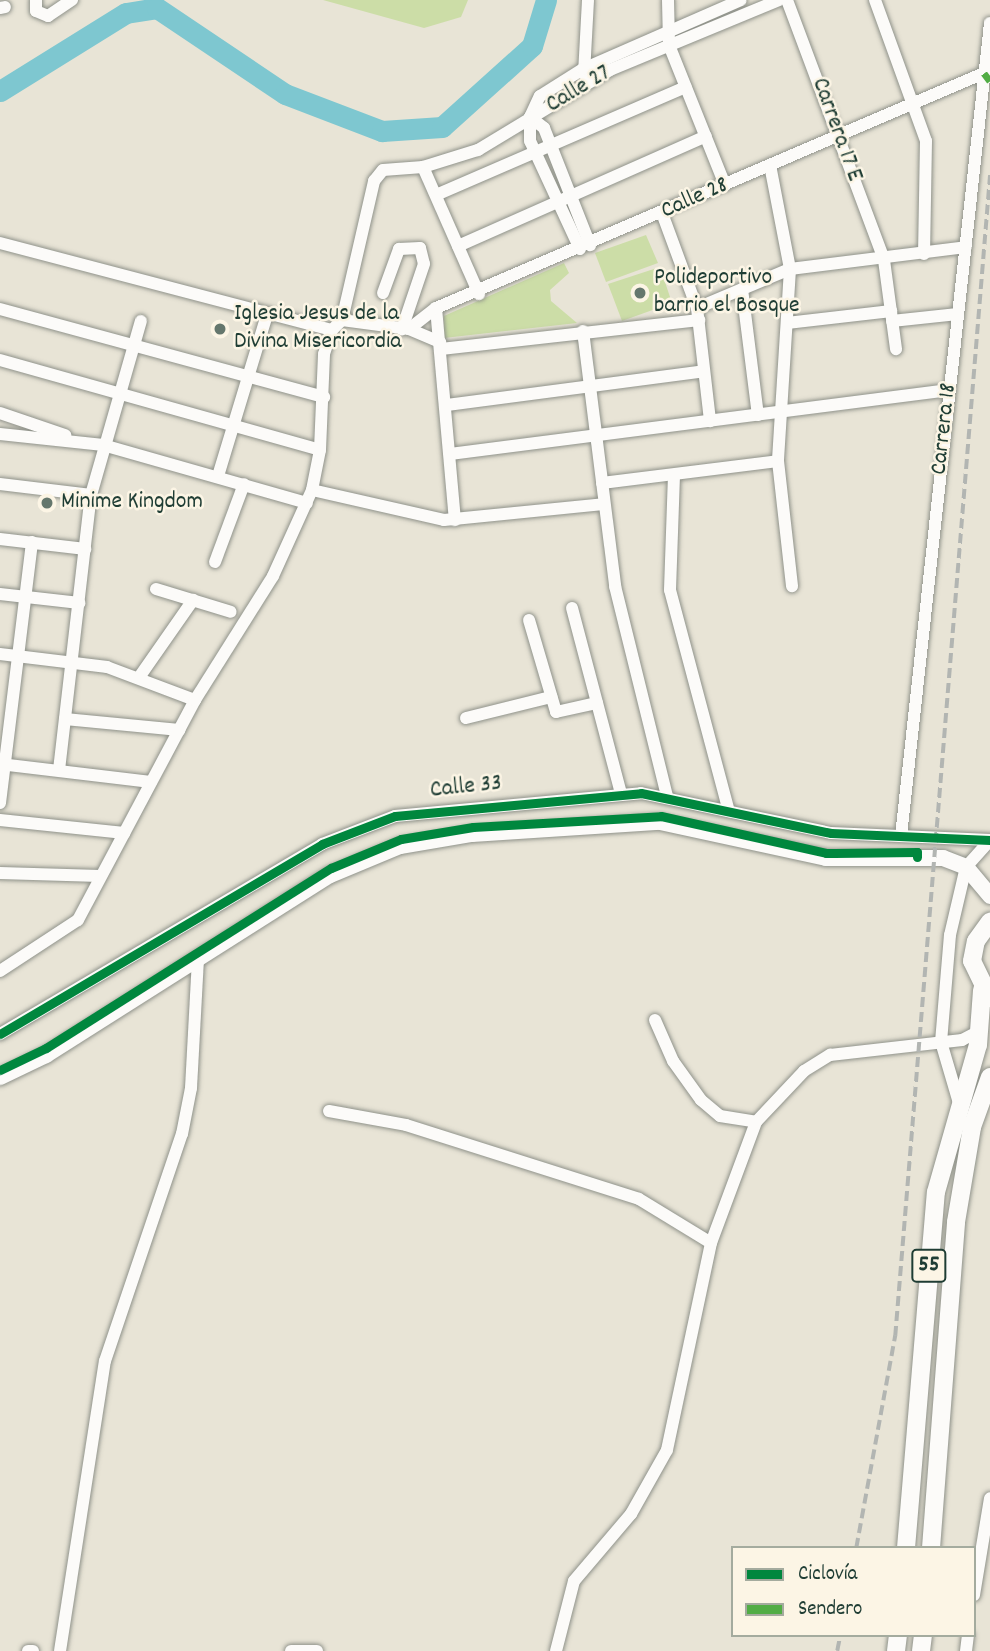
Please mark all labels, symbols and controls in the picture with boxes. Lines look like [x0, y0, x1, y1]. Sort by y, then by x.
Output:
street label: Calle 27 [541, 60, 617, 120]
street label: Carrera 17 E [804, 74, 868, 186]
street label: Calle 28 [657, 171, 733, 227]
place label: Polideportivo barrio el Bosque [654, 265, 800, 321]
marker: Polideportivo barrio el Bosque [632, 285, 648, 301]
place label: Iglesia Jesus de la Divina Misericordia [234, 301, 402, 357]
marker: Iglesia Jesus de la Divina Misericordia [212, 321, 228, 337]
street label: Carrera 18 [926, 382, 964, 476]
place label: Minime Kingdom [61, 489, 203, 517]
marker: Minime Kingdom [39, 495, 55, 511]
street label: Calle 33 [429, 770, 503, 806]
road number: 55 [910, 1246, 948, 1286]
legend [731, 1546, 976, 1637]
text: Ciclovía [798, 1560, 857, 1590]
text: Sendero [798, 1595, 862, 1625]

